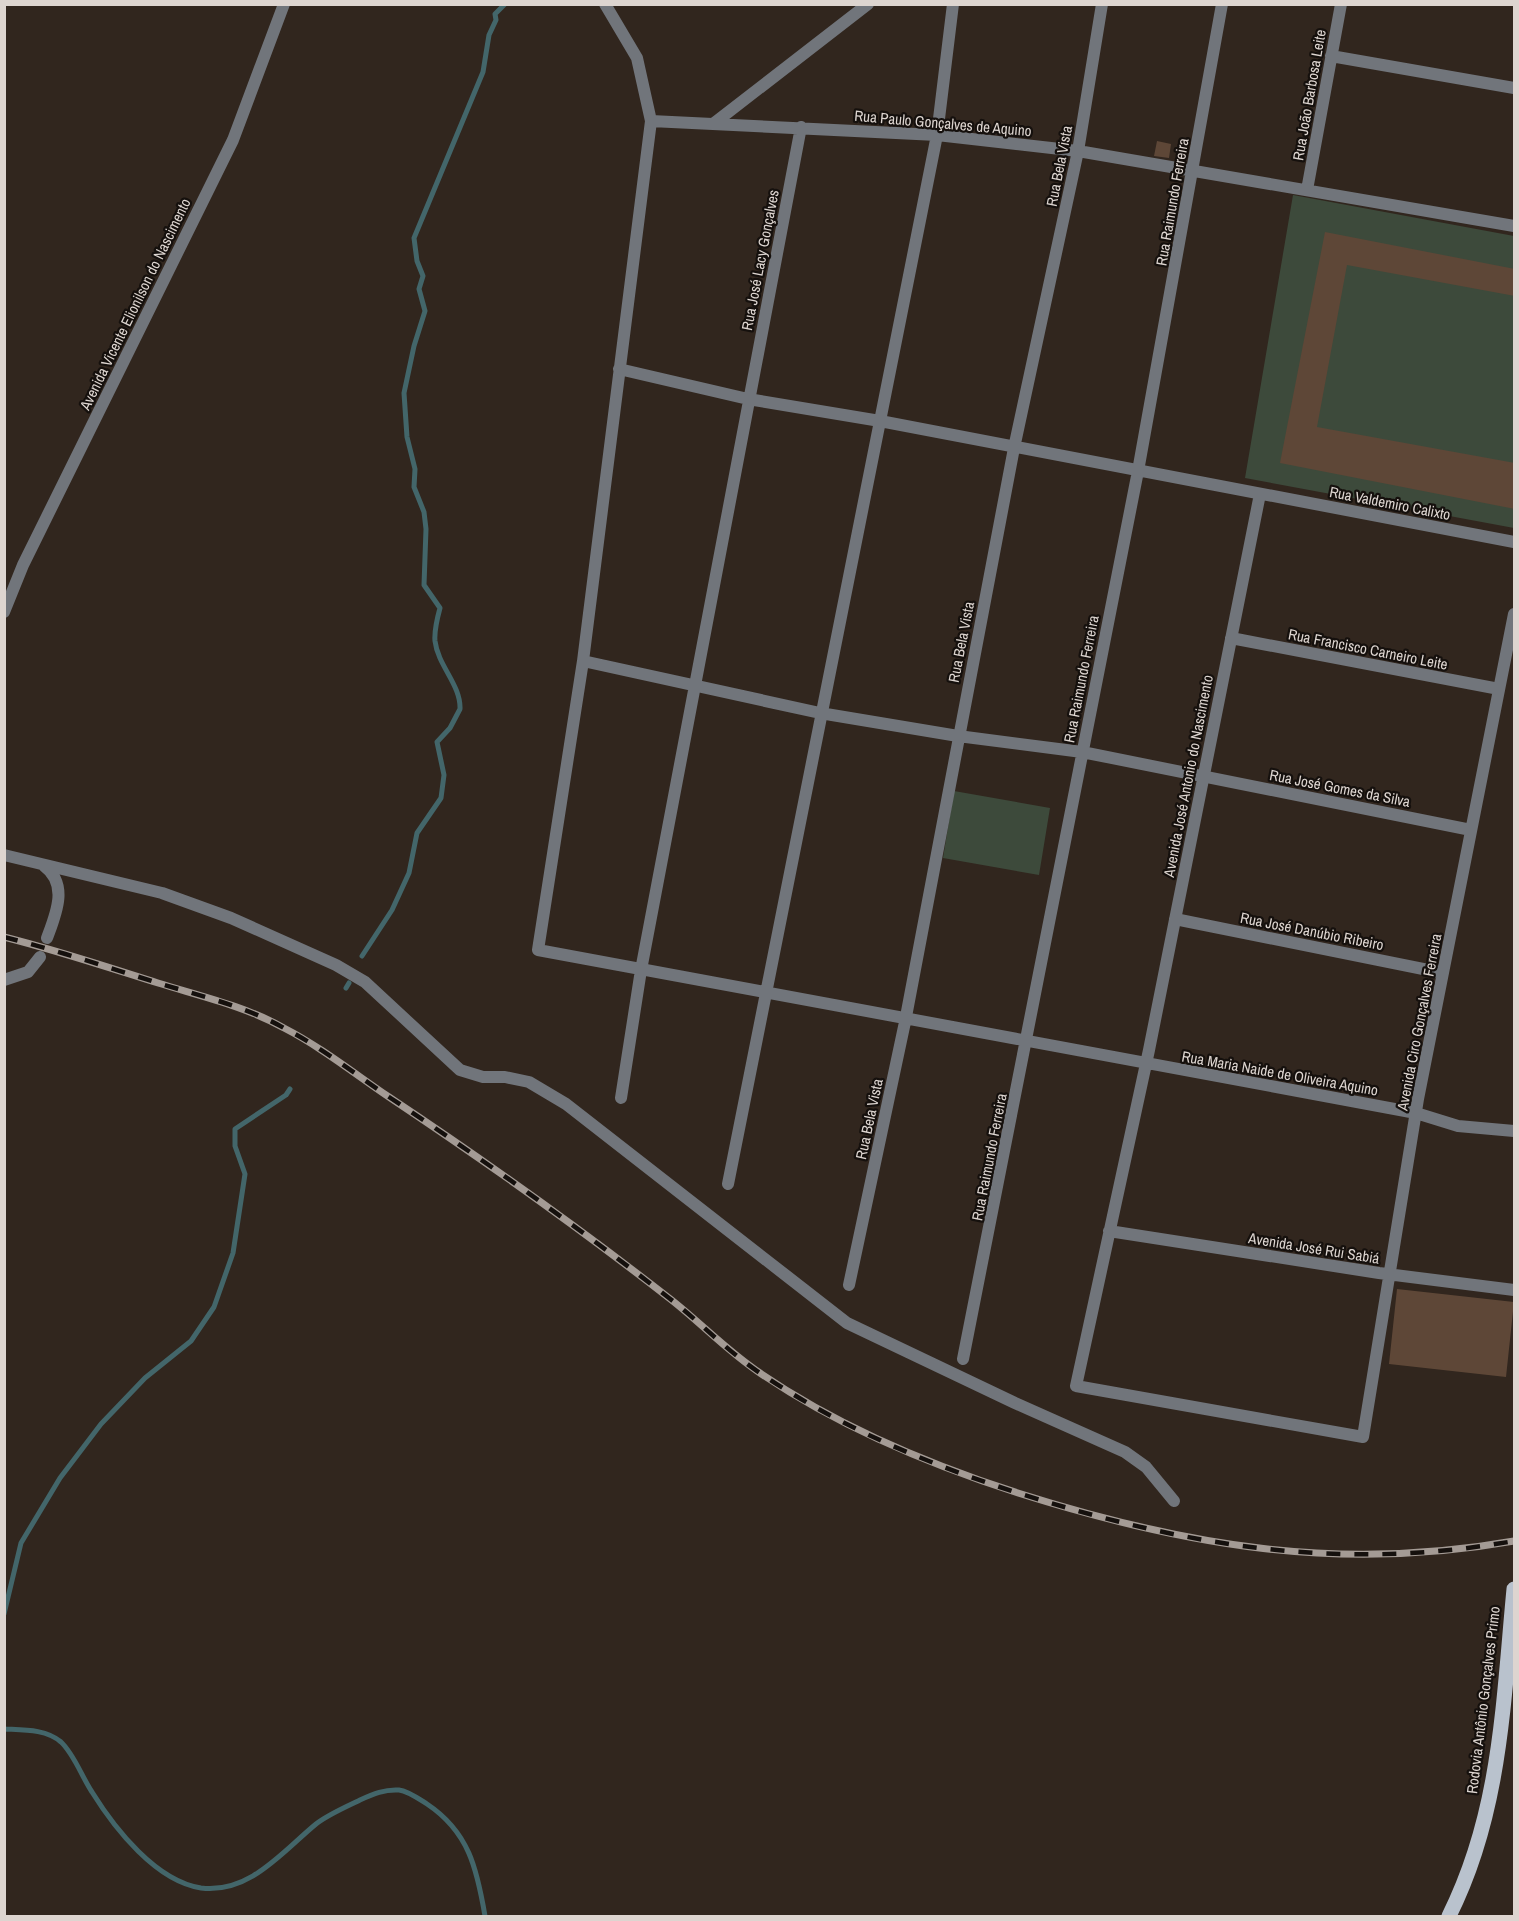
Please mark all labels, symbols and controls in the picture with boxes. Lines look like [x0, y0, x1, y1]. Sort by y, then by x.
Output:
street label: Rua João Barbosa Leite [1287, 28, 1331, 162]
street label: Rua Paulo Gonçalves de Aquino [854, 105, 1033, 141]
street label: Rua Bela Vista [1041, 124, 1077, 208]
street label: Rua Raimundo Ferreira [1150, 136, 1194, 267]
street label: Rua José Lacy Gonçalves [736, 188, 784, 332]
street label: Avenida Vicente Elionilson do Nascimento [74, 194, 196, 414]
street label: Rua Valdemiro Calixto [1328, 481, 1452, 525]
street label: Rua Bela Vista [943, 600, 979, 684]
street label: Rua Raimundo Ferreira [1058, 613, 1104, 744]
street label: Rua Francisco Carneiro Leite [1286, 623, 1450, 675]
street label: Avenida José Antonio do Nascimento [1158, 673, 1218, 880]
street label: Rua José Gomes da Silva [1268, 764, 1412, 812]
street label: Rua José Danúbio Ribeiro [1239, 907, 1386, 955]
street label: Avenida Ciro Gonçalves Ferreira [1391, 932, 1446, 1113]
street label: Rua Maria Naide de Oliveira Aquino [1180, 1045, 1380, 1101]
street label: Rua Bela Vista [850, 1077, 888, 1161]
street label: Rua Raimundo Ferreira [966, 1091, 1012, 1222]
street label: Avenida José Rui Sabiá [1246, 1227, 1381, 1269]
street label: Rodovia Antônio Gonçalves Primo [1461, 1605, 1505, 1795]

